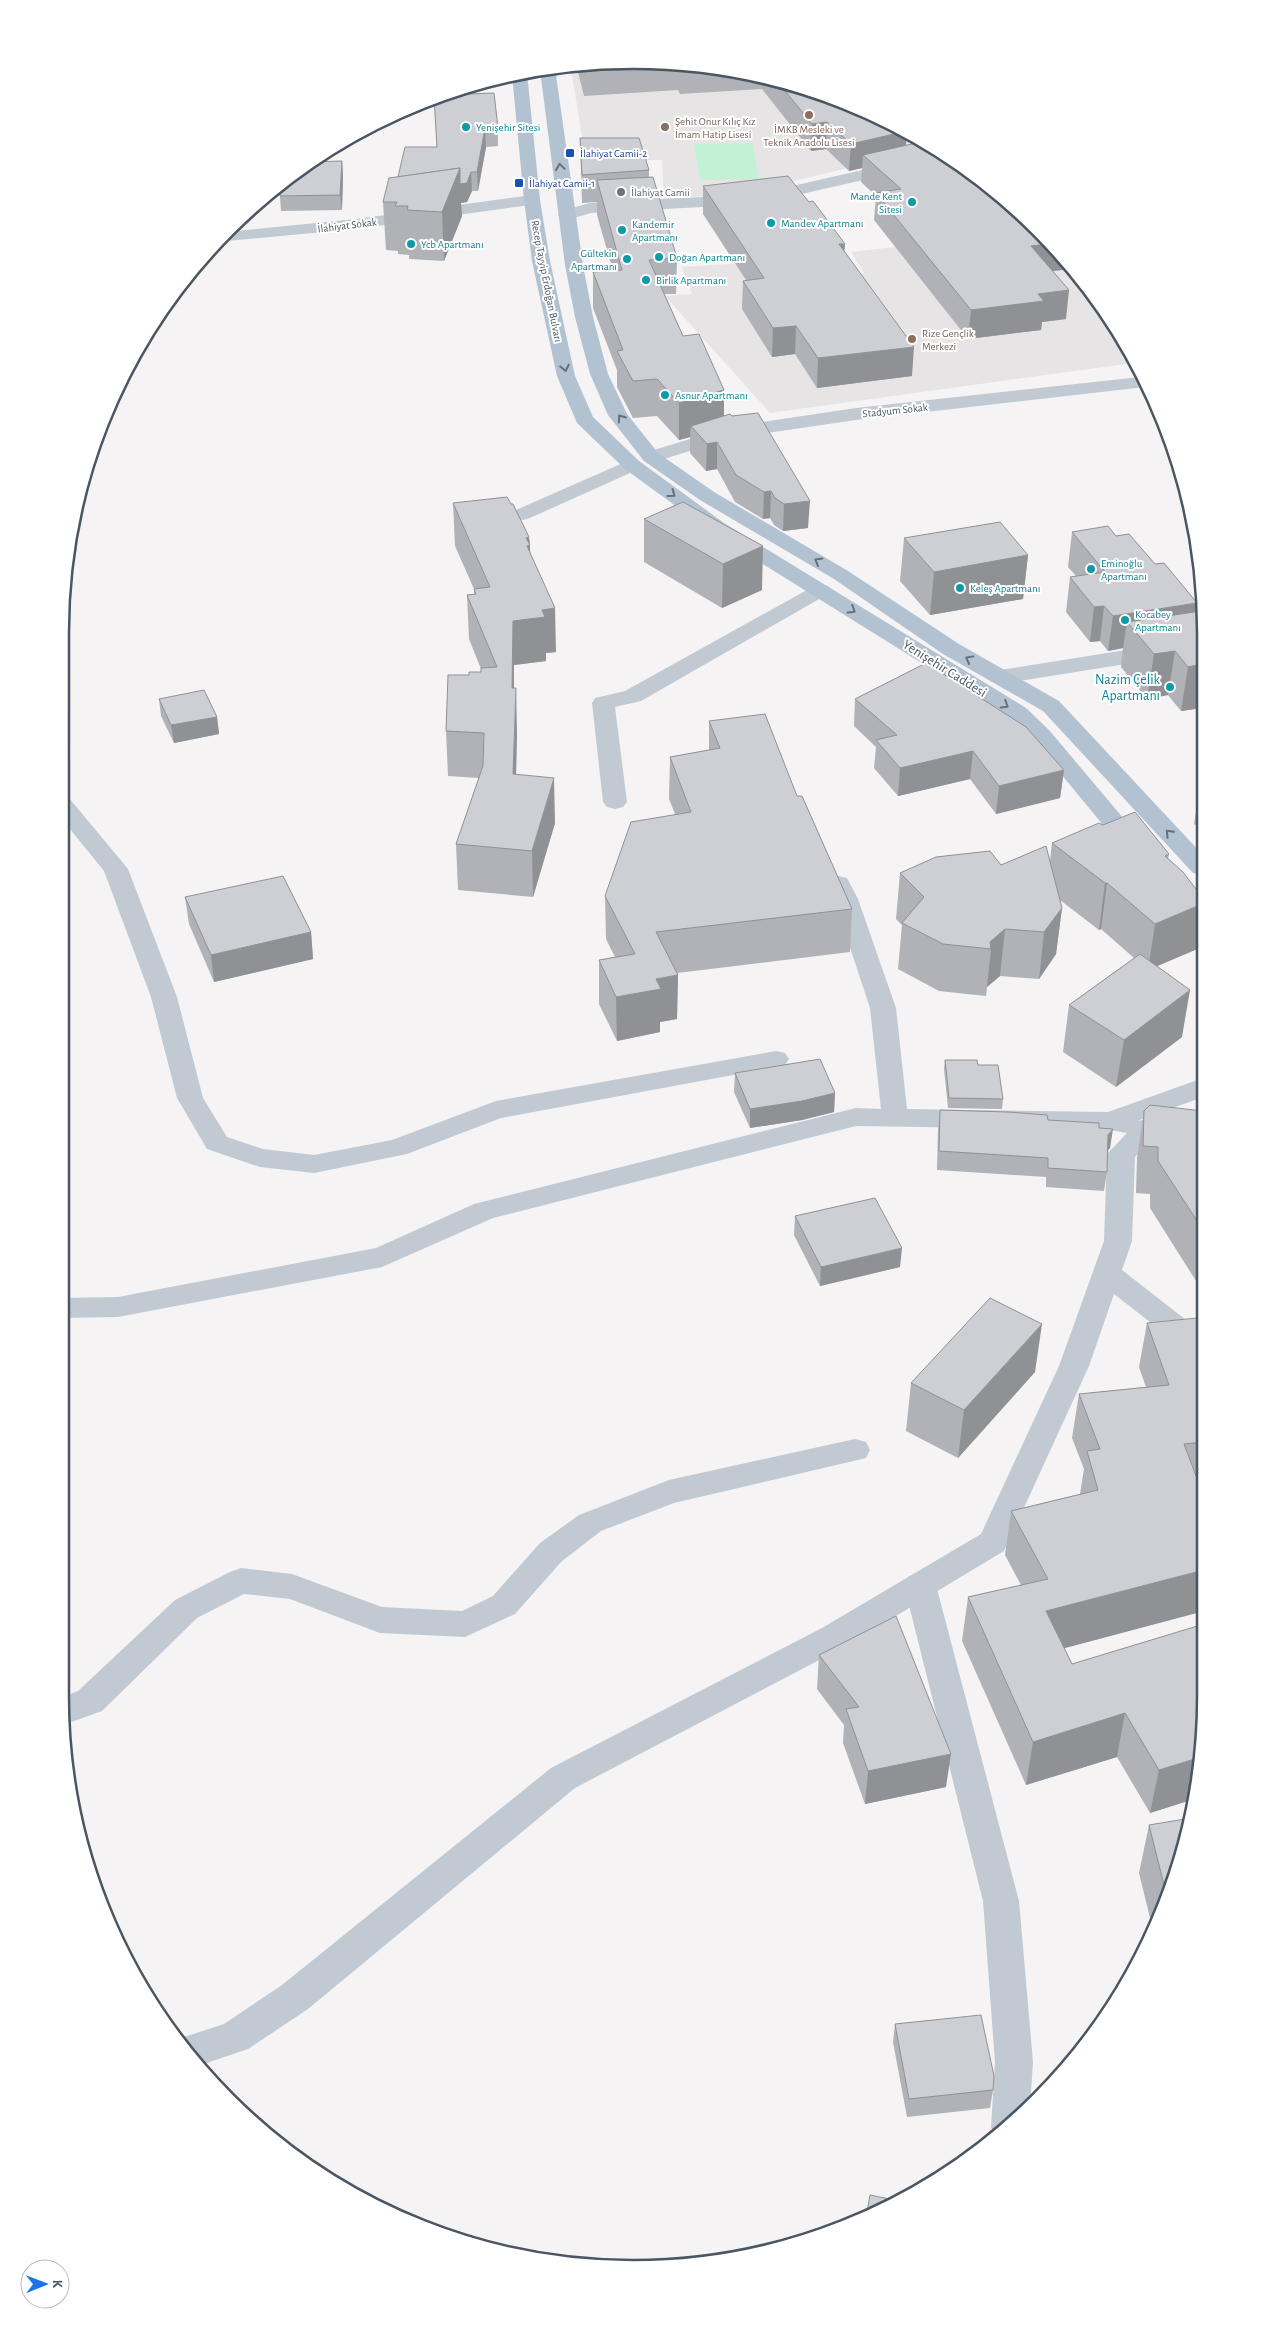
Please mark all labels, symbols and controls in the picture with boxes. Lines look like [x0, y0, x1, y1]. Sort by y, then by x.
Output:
marker: İMKB Mesleki ve Teknik Anadolu Lisesi [803, 109, 815, 121]
place label: Şehit Onur Kılıç Kız İmam Hatip Lisesi [675, 116, 756, 140]
marker: Yenişehir Sitesi [460, 121, 472, 133]
marker: Şehit Onur Kılıç Kız İmam Hatip Lisesi [659, 121, 671, 133]
place label: Yenişehir Sitesi [476, 122, 540, 133]
place label: İMKB Mesleki ve Teknik Anadolu Lisesi [763, 124, 855, 148]
marker: İlahiyat Camii-2 [564, 147, 576, 159]
place label: İlahiyat Camii-2 [580, 148, 647, 159]
one-way arrow [556, 162, 566, 171]
marker: İlahiyat Camii-1 [513, 177, 525, 189]
place label: İlahiyat Camii-1 [529, 178, 595, 189]
marker: İlahiyat Camii [615, 186, 627, 198]
place label: İlahiyat Camii [631, 187, 690, 198]
place label: Mande Kent Sitesi [850, 191, 902, 215]
marker: Mande Kent Sitesi [906, 196, 918, 208]
street label: İlahiyat Sokak [317, 216, 377, 235]
marker: Mandev Apartmanı [765, 217, 777, 229]
place label: Mandev Apartmanı [781, 218, 863, 229]
street label: Recep Tayyip Erdoğan Bulvarı [529, 219, 564, 343]
place label: Kandemir Apartmanı [632, 219, 678, 243]
marker: Kandemir Apartmanı [616, 224, 628, 236]
marker: Ycb Apartmanı [405, 238, 417, 250]
place label: Ycb Apartmanı [421, 239, 484, 250]
place label: Gültekin Apartmanı [571, 248, 617, 272]
marker: Doğan Apartmanı [653, 251, 665, 263]
place label: Doğan Apartmanı [669, 252, 745, 263]
marker: Gültekin Apartmanı [621, 253, 633, 265]
marker: Birlik Apartmanı [640, 274, 652, 286]
place label: Birlik Apartmanı [656, 275, 726, 286]
place label: Rize Gençlik Merkezi [922, 328, 974, 352]
marker: Rize Gençlik Merkezi [906, 333, 918, 345]
one-way arrow [559, 364, 570, 373]
marker: Asnur Apartmanı [659, 389, 671, 401]
place label: Asnur Apartmanı [675, 390, 748, 401]
street label: Stadyum Sokak [862, 402, 928, 419]
one-way arrow [618, 414, 627, 424]
one-way arrow [666, 488, 676, 497]
one-way arrow [814, 558, 823, 568]
place label: Eminoğlu Apartmanı [1101, 558, 1147, 582]
marker: Eminoğlu Apartmanı [1085, 563, 1097, 575]
marker: Keleş Apartmanı [954, 582, 966, 594]
place label: Keleş Apartmanı [970, 583, 1040, 594]
one-way arrow [847, 604, 856, 613]
place label: Kocabey Apartmanı [1135, 609, 1181, 633]
marker: Kocabey Apartmanı [1119, 614, 1131, 626]
street label: Yenişehir Caddesi [900, 637, 989, 700]
one-way arrow [965, 656, 974, 666]
place label: Nazim Çelik Apartmanı [1095, 673, 1161, 703]
marker: Nazim Çelik Apartmanı [1164, 681, 1176, 693]
one-way arrow [1000, 699, 1009, 708]
one-way arrow [1166, 829, 1175, 838]
north arrow [20, 2259, 70, 2309]
text: K [50, 2280, 64, 2289]

